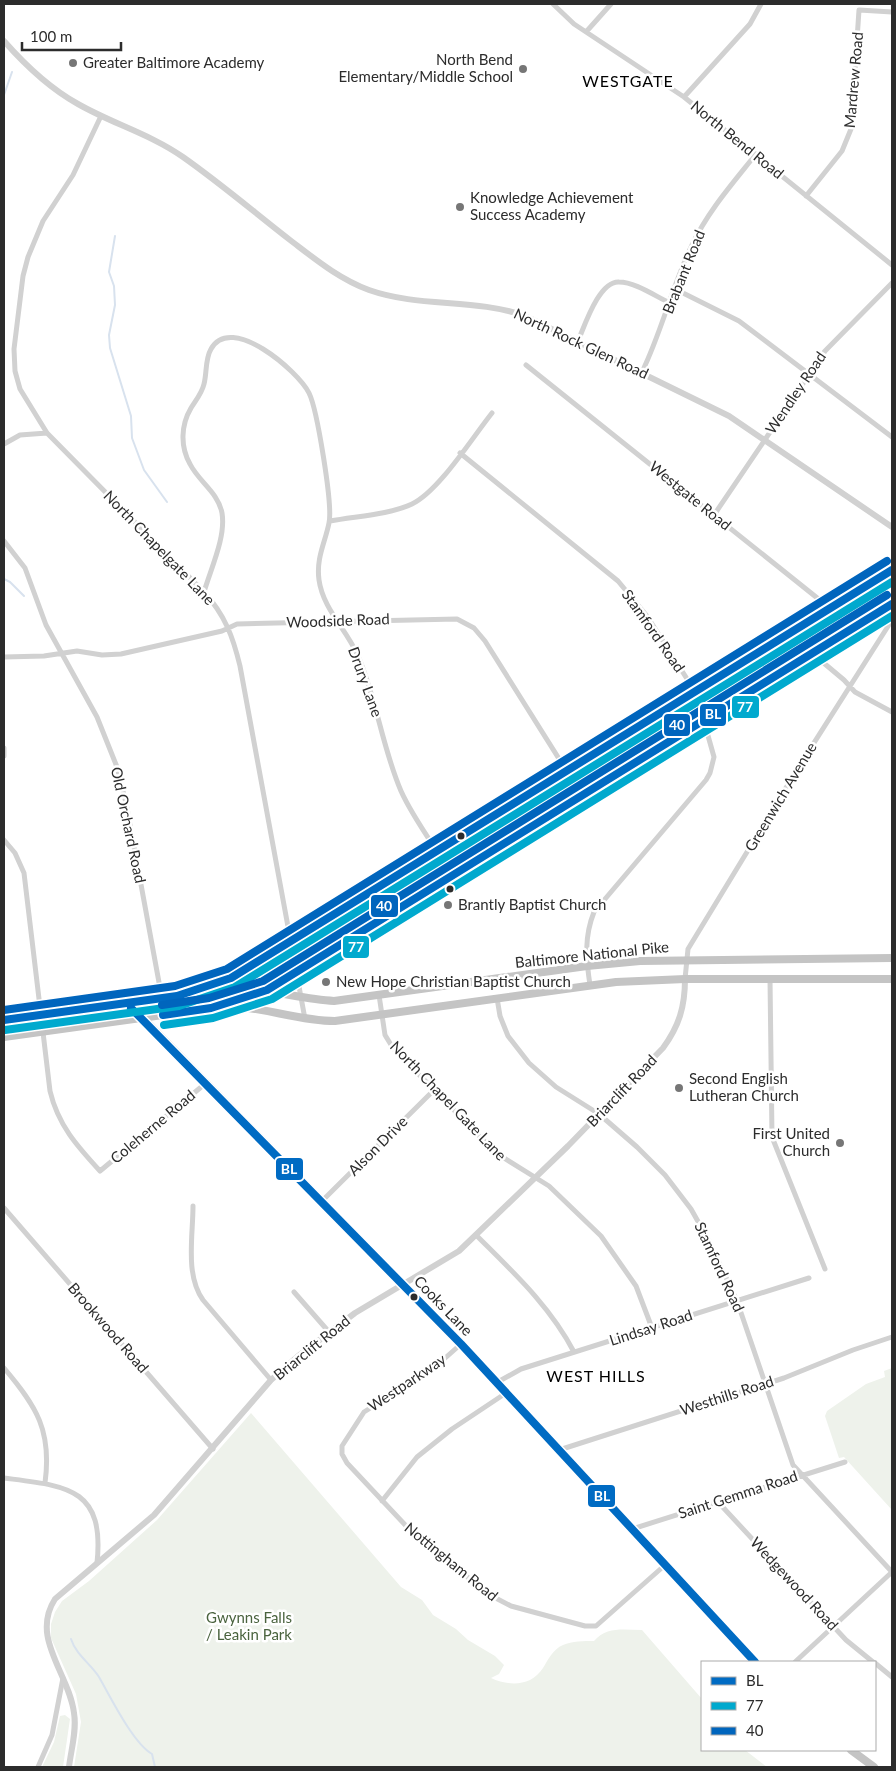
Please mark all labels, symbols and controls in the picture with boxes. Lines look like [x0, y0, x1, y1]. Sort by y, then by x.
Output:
scale bar [22, 20, 121, 52]
text: 100 m [30, 27, 72, 45]
street label: Mardrew Road [840, 31, 866, 129]
place label: North Bend Elementary/Middle School [338, 50, 513, 85]
place label: Greater Baltimore Academy [83, 53, 265, 71]
marker: Greater Baltimore Academy [67, 57, 79, 69]
marker: North Bend Elementary/Middle School [517, 63, 529, 75]
district label: WESTGATE [582, 71, 674, 90]
street label: North Bend Road [688, 96, 788, 182]
place label: Knowledge Achievement Success Academy [470, 188, 634, 223]
marker: Knowledge Achievement Success Academy [454, 201, 466, 213]
street label: Brabant Road [658, 227, 708, 316]
street label: North Rock Glen Road [511, 304, 652, 382]
street label: Wendley Road [761, 348, 829, 437]
street label: Westgate Road [646, 457, 735, 534]
street label: North Chapelgate Lane [100, 486, 219, 608]
street label: Stamford Road [619, 586, 689, 675]
street label: Woodside Road [286, 609, 390, 631]
street label: Drury Lane [345, 644, 387, 719]
line badge: 77 [731, 695, 760, 719]
text: 77 [737, 698, 753, 715]
line badge: BL [699, 703, 727, 727]
text: BL [705, 705, 722, 722]
line badge: 40 [663, 713, 691, 737]
text: 40 [669, 716, 685, 733]
street label: Greenwich Avenue [740, 739, 820, 854]
street label: Old Orchard Road [108, 765, 150, 885]
unlabelled marker [456, 831, 466, 841]
unlabelled marker [445, 884, 455, 894]
line badge: 40 [370, 894, 399, 918]
place label: Brantly Baptist Church [458, 895, 606, 913]
text: 40 [376, 897, 392, 914]
marker: Brantly Baptist Church [442, 899, 454, 911]
line badge: 77 [342, 935, 370, 959]
street label: Baltimore National Pike [514, 937, 670, 971]
text: 77 [348, 938, 364, 955]
place label: New Hope Christian Baptist Church [336, 972, 571, 990]
marker: New Hope Christian Baptist Church [320, 976, 332, 988]
street label: North Chapel Gate Lane [387, 1037, 511, 1164]
street label: Briarclift Road [583, 1051, 660, 1130]
place label: Second English Lutheran Church [689, 1069, 799, 1104]
marker: Second English Lutheran Church [673, 1082, 685, 1094]
street label: Coleherne Road [106, 1086, 198, 1167]
street label: Alson Drive [344, 1112, 411, 1179]
place label: First United Church [752, 1124, 830, 1159]
marker: First United Church [834, 1137, 846, 1149]
line badge: BL [275, 1157, 304, 1181]
text: BL [281, 1160, 298, 1177]
street label: Stamford Road [691, 1219, 749, 1314]
street label: Cooks Lane [411, 1272, 477, 1339]
street label: Brookwood Road [65, 1279, 153, 1376]
unlabelled marker [409, 1292, 419, 1302]
street label: Lindsay Road [607, 1305, 695, 1349]
street label: Briarclift Road [270, 1311, 353, 1383]
street label: Westparkway [364, 1349, 449, 1415]
district label: WEST HILLS [546, 1366, 646, 1385]
street label: Westhills Road [678, 1371, 776, 1419]
street label: Saint Gemma Road [676, 1466, 800, 1522]
line badge: BL [587, 1484, 616, 1508]
text: BL [594, 1487, 611, 1504]
street label: Nottingham Road [401, 1518, 502, 1604]
street label: Wedgewood Road [747, 1533, 842, 1634]
park label: Gwynns Falls / Leakin Park [206, 1608, 292, 1643]
legend [701, 1661, 876, 1751]
text: BL [746, 1671, 764, 1689]
text: 77 [746, 1696, 764, 1714]
text: 40 [746, 1721, 764, 1739]

